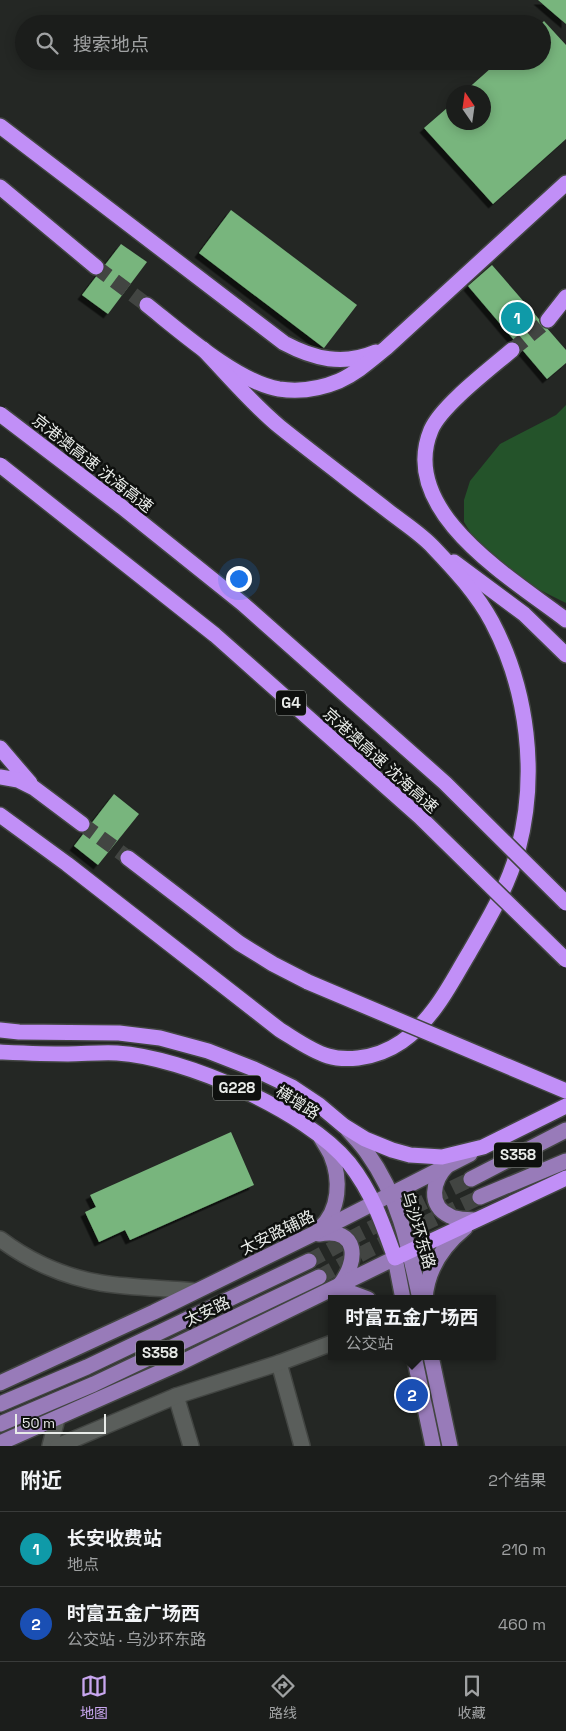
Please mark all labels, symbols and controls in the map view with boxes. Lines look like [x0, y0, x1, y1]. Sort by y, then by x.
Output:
search box [15, 15, 551, 70]
icon: search [33, 29, 61, 57]
text: 搜索地点 [73, 32, 149, 57]
north arrow [446, 85, 491, 130]
pin: 1 [501, 299, 533, 337]
street label: 京港澳高速 沈海高速 [28, 410, 158, 517]
your location [226, 566, 252, 592]
road number: G4 [276, 690, 306, 716]
street label: 京港澳高速 沈海高速 [319, 703, 443, 818]
road number: G228 [213, 1076, 261, 1100]
street label: 横增路 [272, 1081, 324, 1124]
road number: S358 [494, 1142, 542, 1168]
street label: 乌沙环东路 [397, 1189, 440, 1271]
street label: 太安路辅路 [237, 1205, 318, 1259]
street label: 太安路 [181, 1292, 233, 1331]
popup [328, 1295, 496, 1360]
text: 时富五金广场西 [345, 1305, 479, 1330]
text: 公交站 [345, 1333, 394, 1354]
road number: S358 [136, 1340, 184, 1366]
pin: 2 [396, 1376, 428, 1414]
scale bar [15, 1411, 106, 1434]
text: 50 m [22, 1414, 55, 1432]
text: 附近 [20, 1467, 62, 1494]
text: 2个结果 [488, 1470, 546, 1491]
text: 长安收费站 [67, 1526, 162, 1551]
text: 1 [32, 1539, 40, 1560]
text: 210 m [502, 1539, 546, 1560]
text: 地点 [67, 1554, 99, 1575]
text: 时富五金广场西 [67, 1601, 200, 1626]
text: 2 [31, 1614, 41, 1635]
text: 460 m [498, 1614, 546, 1635]
text: 公交站 · 乌沙环东路 [67, 1629, 206, 1650]
tab: 地图 [80, 1672, 108, 1722]
tab: 路线 [269, 1672, 297, 1722]
tab: 收藏 [458, 1672, 486, 1722]

